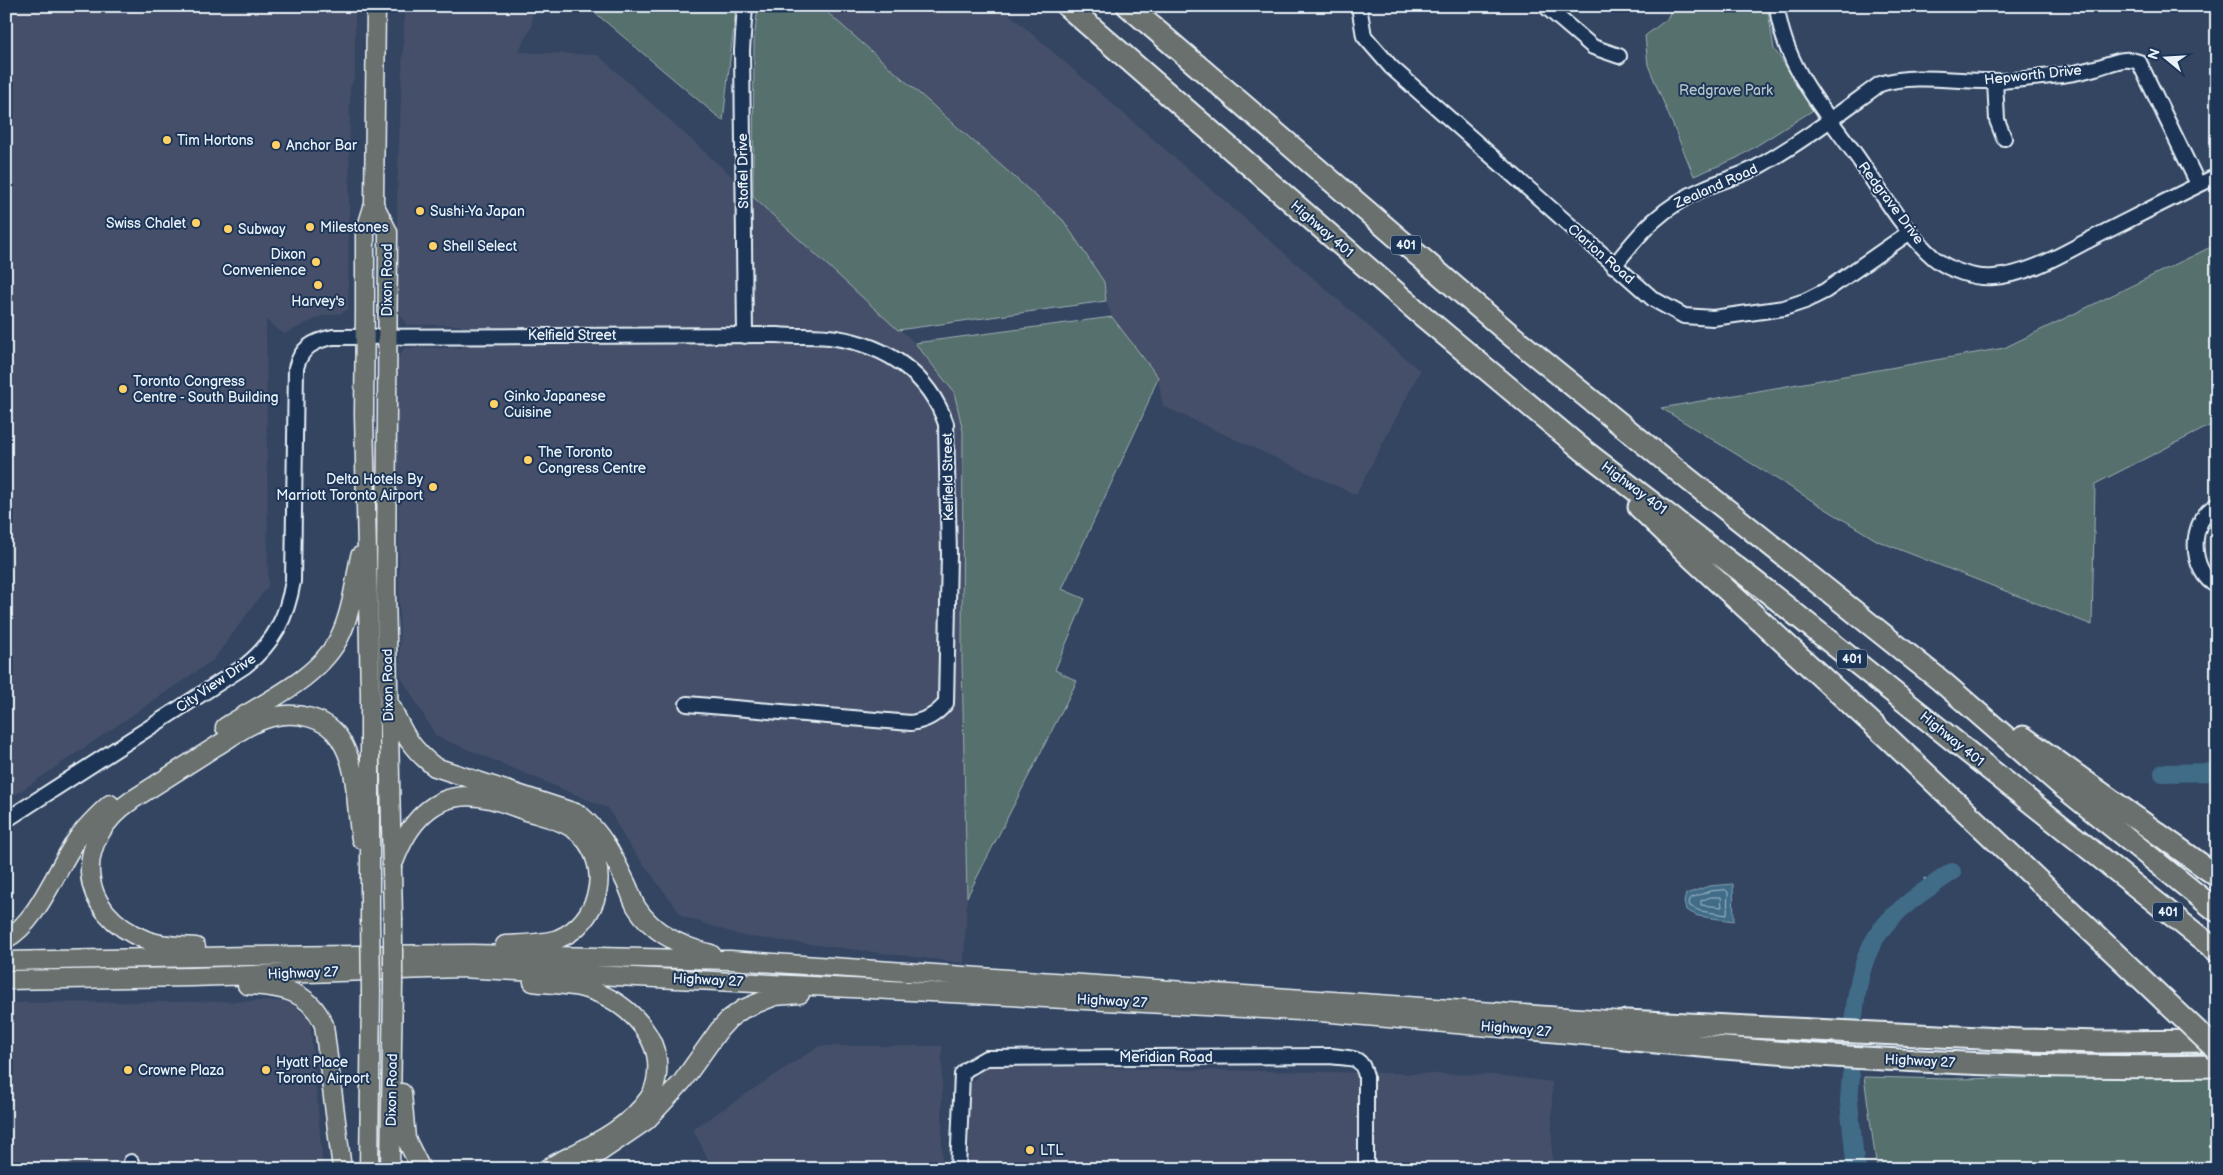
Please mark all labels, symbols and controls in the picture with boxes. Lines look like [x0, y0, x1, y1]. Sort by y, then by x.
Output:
north arrow [2140, 32, 2190, 82]
text: N [2144, 47, 2164, 62]
street label: Hepworth Drive [1983, 61, 2083, 89]
park label: Redgrave Park [1679, 82, 1773, 99]
place label: Tim Hortons [177, 132, 254, 149]
street label: Stoffel Drive [734, 133, 752, 209]
marker: Tim Hortons [161, 134, 173, 146]
place label: Anchor Bar [286, 137, 358, 154]
marker: Anchor Bar [270, 139, 282, 151]
street label: Redgrave Drive [1855, 159, 1927, 247]
street label: Zealand Road [1671, 160, 1760, 212]
street label: Highway 401 [1287, 197, 1357, 261]
place label: Sushi-Ya Japan [430, 203, 525, 220]
marker: Sushi-Ya Japan [414, 205, 426, 217]
place label: Swiss Chalet [106, 215, 187, 232]
marker: Swiss Chalet [190, 217, 202, 229]
place label: Milestones [320, 219, 389, 236]
street label: Clarion Road [1564, 220, 1638, 288]
place label: Subway [238, 221, 286, 238]
marker: Milestones [304, 221, 316, 233]
marker: Subway [222, 223, 234, 235]
road number: 401 [1391, 236, 1421, 254]
place label: Shell Select [443, 238, 518, 255]
marker: Shell Select [427, 240, 439, 252]
street label: Dixon Road [379, 243, 396, 317]
place label: Dixon Convenience [222, 246, 306, 279]
marker: Dixon Convenience [310, 256, 322, 268]
marker: Harvey's [312, 279, 324, 291]
place label: Harvey's [291, 293, 345, 310]
street label: Kelfield Street [528, 327, 617, 344]
place label: Toronto Congress Centre - South Building [133, 373, 279, 406]
marker: Toronto Congress Centre - South Building [117, 383, 129, 395]
place label: Ginko Japanese Cuisine [504, 388, 606, 421]
marker: Ginko Japanese Cuisine [488, 398, 500, 410]
street label: Kelfield Street [939, 432, 957, 521]
place label: The Toronto Congress Centre [538, 444, 646, 477]
marker: The Toronto Congress Centre [522, 454, 534, 466]
street label: Highway 401 [1598, 458, 1670, 518]
place label: Delta Hotels By Marriott Toronto Airport [276, 471, 424, 504]
marker: Delta Hotels By Marriott Toronto Airport [427, 481, 439, 493]
street label: Dixon Road [379, 648, 397, 722]
street label: City View Drive [173, 650, 259, 716]
road number: 401 [1837, 650, 1867, 669]
street label: Highway 401 [1916, 708, 1988, 770]
road number: 401 [2153, 902, 2183, 922]
street label: Highway 27 [267, 963, 339, 983]
street label: Highway 27 [672, 970, 744, 990]
street label: Highway 27 [1076, 991, 1148, 1011]
street label: Highway 27 [1480, 1017, 1552, 1041]
street label: Meridian Road [1119, 1049, 1213, 1066]
street label: Highway 27 [1884, 1051, 1956, 1071]
street label: Dixon Road [383, 1053, 401, 1127]
place label: Hyatt Place Toronto Airport [276, 1054, 370, 1087]
place label: Crowne Plaza [138, 1062, 224, 1079]
marker: Crowne Plaza [122, 1064, 134, 1076]
marker: Hyatt Place Toronto Airport [260, 1064, 272, 1076]
place label: LTL [1040, 1142, 1063, 1159]
marker: LTL [1024, 1144, 1036, 1156]

